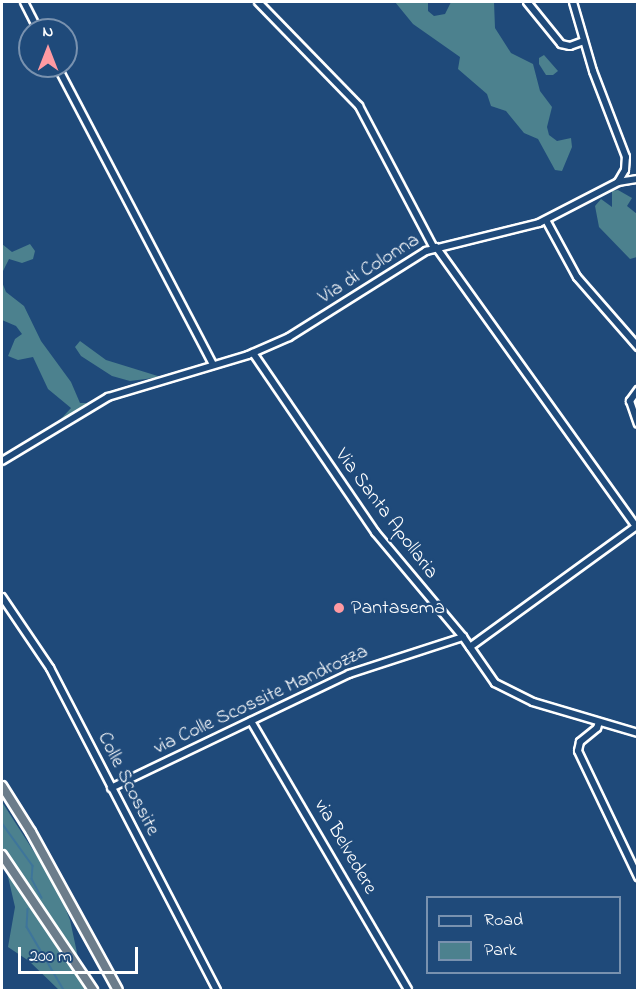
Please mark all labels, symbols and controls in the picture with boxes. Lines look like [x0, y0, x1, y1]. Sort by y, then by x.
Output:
north arrow [18, 18, 78, 78]
text: N [43, 20, 53, 44]
street label: Via di Colonna [314, 228, 424, 310]
street label: Via Santa Apollaria [329, 444, 443, 584]
place label: Pantasema [351, 596, 445, 620]
marker: Pantasema [332, 601, 346, 615]
street label: via Colle Scossite Mandrozza [150, 640, 372, 760]
street label: Colle Scossite [92, 728, 164, 840]
street label: via Belvedere [308, 795, 382, 899]
legend [426, 896, 621, 974]
text: Road [484, 908, 523, 934]
scale bar [21, 935, 141, 973]
text: Park [484, 938, 517, 964]
text: 200 m [29, 944, 72, 970]

